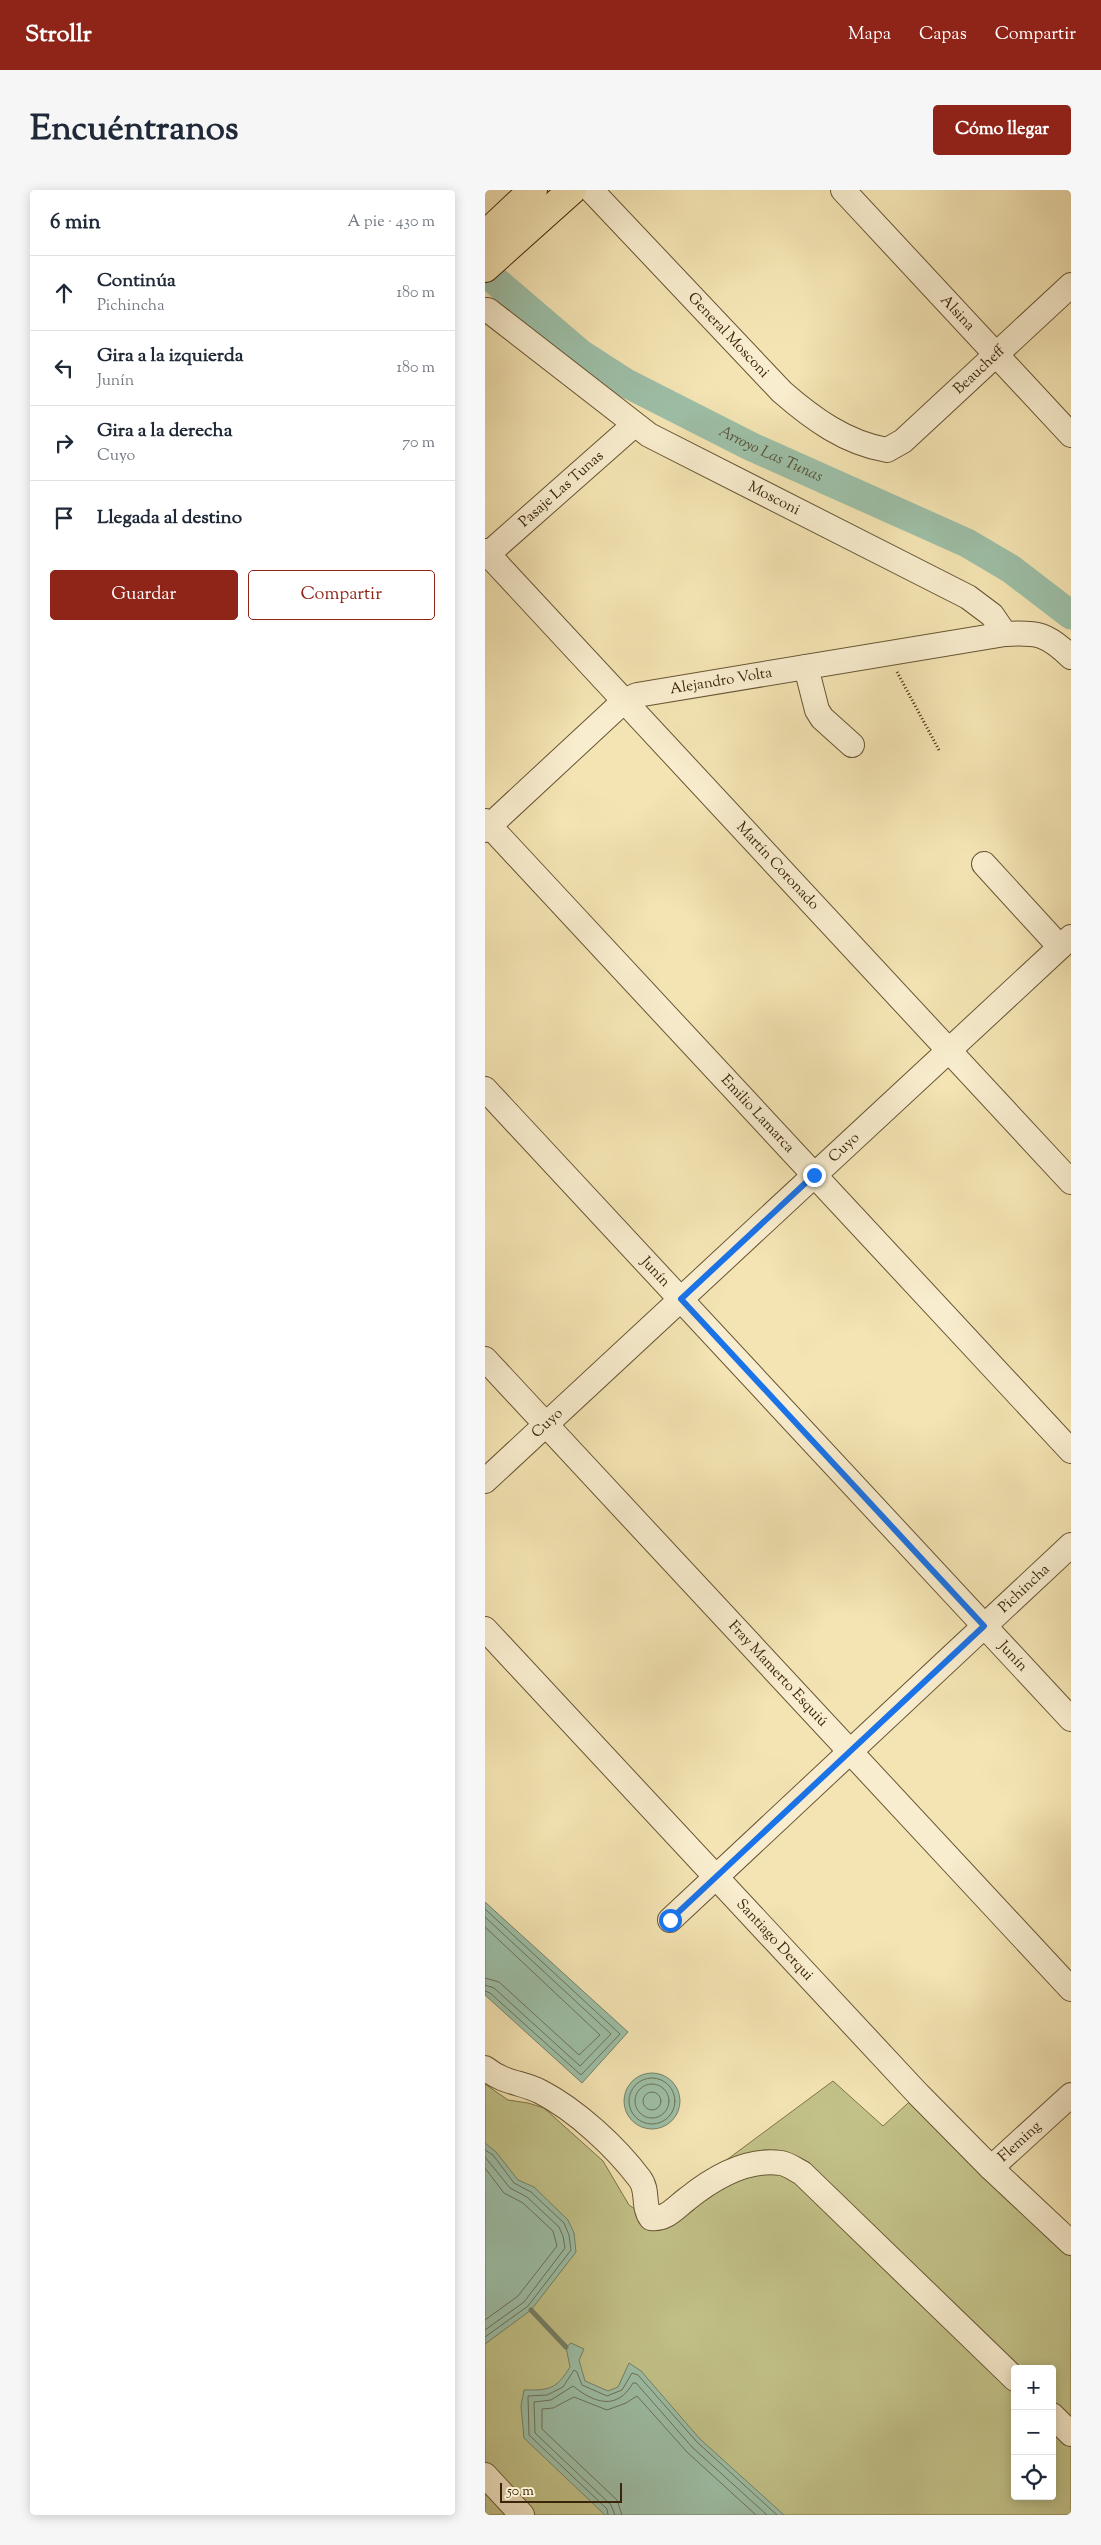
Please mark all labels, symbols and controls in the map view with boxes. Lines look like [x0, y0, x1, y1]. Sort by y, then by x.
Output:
text: Strollr [25, 18, 92, 52]
text: Mapa [848, 22, 891, 48]
text: Capas [919, 22, 967, 48]
text: Compartir [995, 22, 1076, 48]
text: Encuéntranos [30, 105, 239, 156]
button: Cómo llegar [933, 105, 1071, 155]
text: 6 min [50, 208, 101, 238]
text: A pie · 430 m [347, 211, 435, 234]
text: Continúa [97, 268, 176, 295]
icon: ahead [50, 279, 78, 307]
text: 180 m [396, 282, 435, 305]
street label: General Mosconi [683, 288, 774, 383]
street label: Alsina [935, 290, 980, 336]
text: Pichincha [97, 295, 165, 318]
street label: Beaucheff [949, 340, 1010, 399]
text: Gira a la izquierda [97, 343, 243, 370]
icon: left [50, 354, 78, 382]
text: 180 m [396, 357, 435, 380]
text: Junín [97, 370, 134, 393]
text: Gira a la derecha [97, 418, 232, 445]
water label: Arroyo Las Tunas [714, 420, 826, 489]
icon: right [50, 429, 78, 457]
text: 70 m [402, 432, 435, 455]
text: Cuyo [97, 445, 135, 468]
street label: Pasaje Las Tunas [514, 446, 609, 532]
street label: Mosconi [744, 476, 804, 520]
icon: arrive [50, 504, 78, 532]
text: Llegada al destino [97, 505, 242, 532]
button: Guardar [50, 570, 238, 620]
button: Compartir [248, 570, 435, 620]
street label: Alejandro Volta [668, 662, 774, 700]
street label: Martín Coronado [731, 817, 824, 915]
street label: Emilio Lamarca [716, 1070, 799, 1158]
street label: Cuyo [824, 1128, 864, 1168]
route end [803, 1164, 826, 1187]
street label: Junín [635, 1251, 675, 1292]
street label: Cuyo [527, 1403, 568, 1443]
street label: Pichincha [994, 1559, 1055, 1618]
street label: Fray Mamerto Esquiú [723, 1616, 833, 1732]
street label: Junín [993, 1636, 1033, 1677]
street label: Santiago Derqui [731, 1894, 818, 1986]
route start [659, 1909, 682, 1932]
street label: Fleming [993, 2116, 1046, 2167]
map controls [1011, 2365, 1056, 2500]
button: + [1011, 2365, 1056, 2410]
button: − [1011, 2410, 1056, 2455]
button: locate [1011, 2455, 1056, 2500]
scale bar [500, 2480, 623, 2503]
text: 50 m [507, 2482, 534, 2502]

